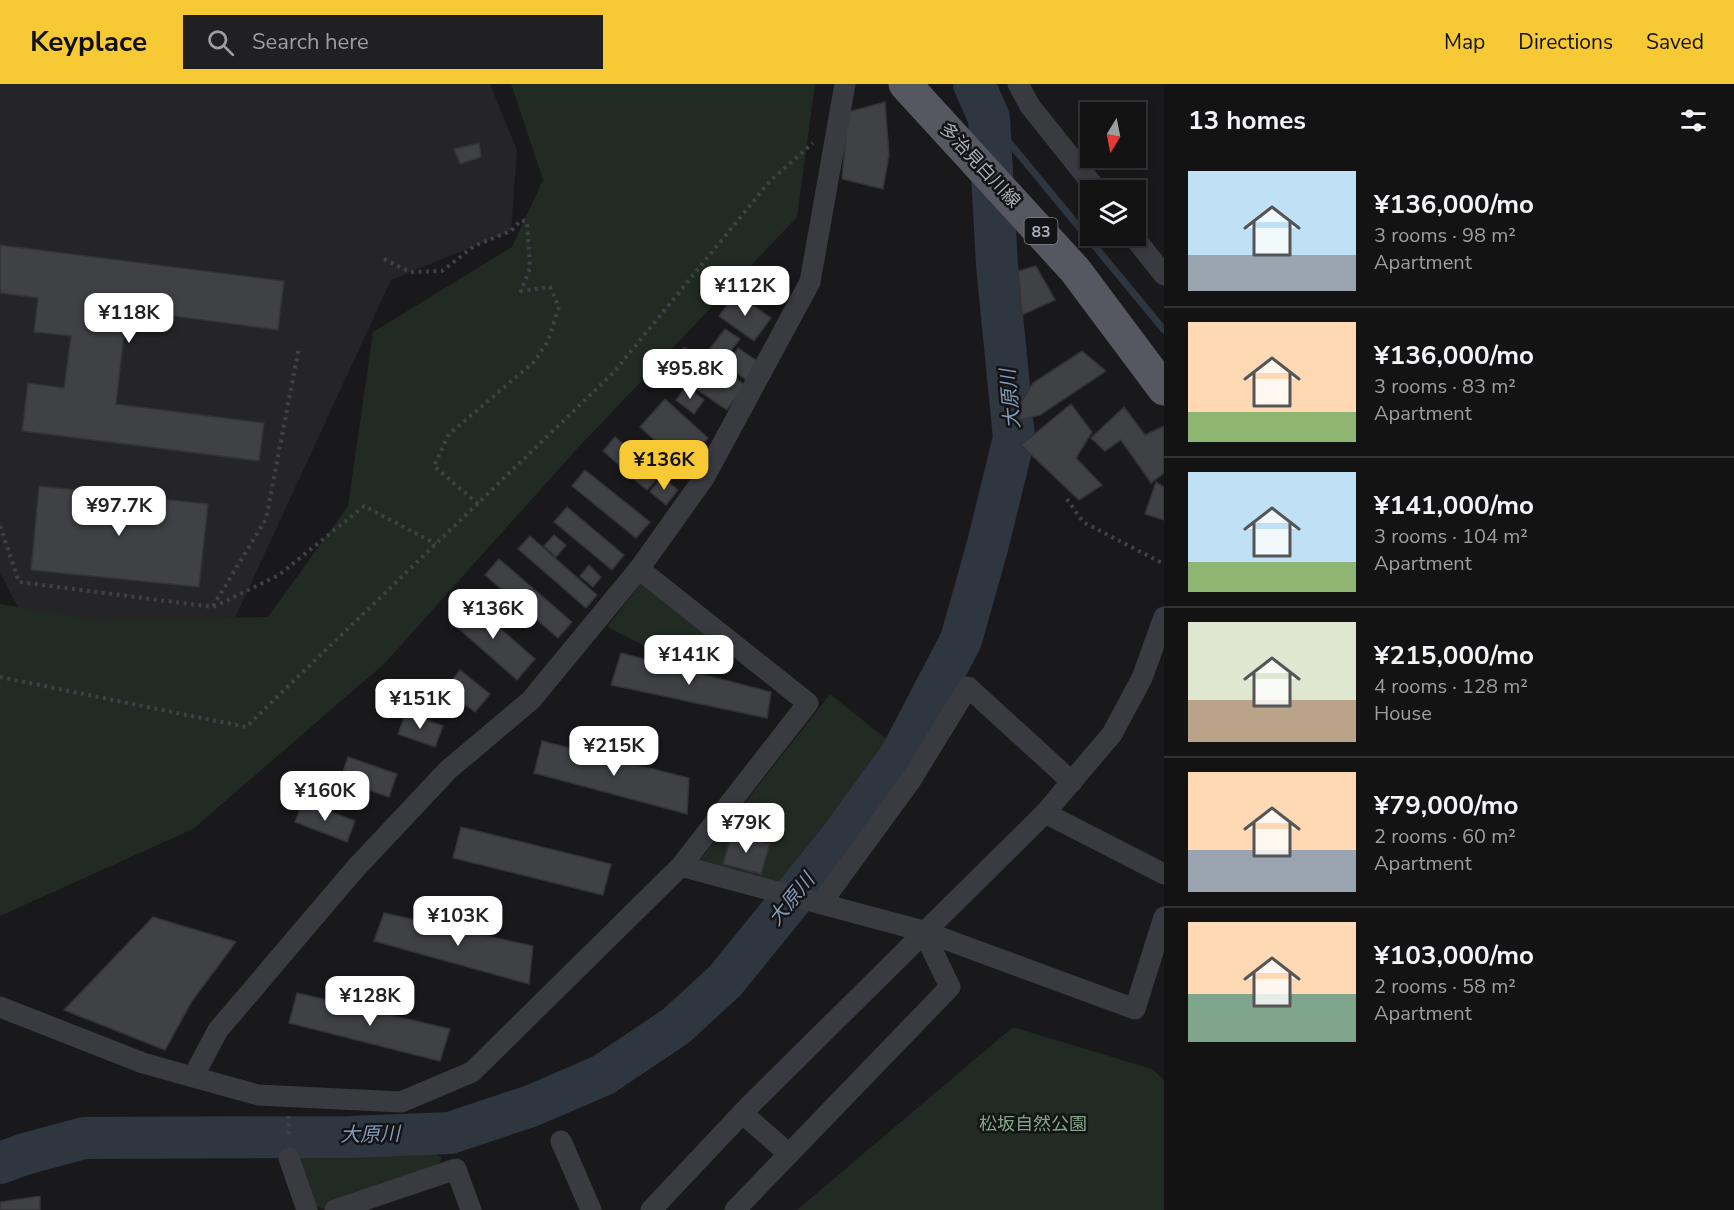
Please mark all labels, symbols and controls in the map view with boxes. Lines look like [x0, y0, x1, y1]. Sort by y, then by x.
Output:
search box [183, 15, 603, 69]
text: Keyplace [30, 23, 147, 61]
icon: search [204, 26, 237, 59]
text: Search here [252, 27, 369, 57]
text: Map [1444, 28, 1485, 56]
text: Directions [1518, 28, 1613, 56]
text: Saved [1646, 28, 1704, 56]
north arrow [1080, 102, 1146, 168]
map controls [1080, 102, 1146, 246]
text: 13 homes [1188, 103, 1306, 138]
icon: filters [1677, 104, 1710, 137]
street label: 多治見白川線 [934, 117, 1026, 213]
button: layers [1080, 180, 1146, 246]
text: ¥136,000/mo [1374, 187, 1534, 222]
icon: home [1236, 195, 1308, 267]
road number: 83 [1024, 218, 1058, 244]
text: 3 rooms · 98 m² [1374, 222, 1516, 249]
text: Apartment [1374, 249, 1472, 276]
pin: ¥112K [703, 266, 787, 317]
text: ¥112K [714, 272, 776, 299]
pin: ¥118K [87, 293, 171, 344]
text: ¥118K [98, 299, 160, 326]
text: ¥136,000/mo [1374, 338, 1534, 373]
icon: home [1236, 346, 1308, 418]
pin: ¥95.8K [641, 349, 739, 400]
text: ¥95.8K [657, 355, 723, 382]
water label: 大原川 [994, 366, 1027, 430]
text: 3 rooms · 83 m² [1374, 373, 1516, 400]
text: Apartment [1374, 400, 1472, 427]
pin: ¥136K [622, 440, 706, 491]
text: ¥136K [633, 446, 695, 473]
pin: ¥97.7K [70, 486, 168, 537]
text: ¥141,000/mo [1374, 488, 1534, 523]
text: ¥97.7K [86, 492, 152, 519]
icon: home [1236, 496, 1308, 568]
text: 3 rooms · 104 m² [1374, 523, 1528, 550]
text: Apartment [1374, 550, 1472, 577]
pin: ¥136K [451, 589, 535, 640]
text: ¥136K [462, 595, 524, 622]
pin: ¥141K [647, 635, 731, 686]
text: ¥215,000/mo [1374, 638, 1534, 673]
text: ¥141K [658, 641, 720, 668]
icon: home [1236, 646, 1308, 718]
text: 4 rooms · 128 m² [1374, 673, 1528, 700]
pin: ¥151K [378, 679, 462, 730]
text: ¥151K [389, 685, 451, 712]
text: House [1374, 700, 1432, 727]
pin: ¥215K [572, 726, 656, 777]
text: ¥215K [583, 732, 645, 759]
pin: ¥160K [283, 771, 367, 822]
text: ¥160K [294, 777, 356, 804]
text: ¥79,000/mo [1374, 788, 1518, 823]
icon: home [1236, 796, 1308, 868]
pin: ¥79K [710, 803, 782, 854]
text: ¥79K [721, 809, 771, 836]
text: 2 rooms · 60 m² [1374, 823, 1516, 850]
text: Apartment [1374, 850, 1472, 877]
water label: 大原川 [762, 866, 822, 931]
pin: ¥103K [416, 896, 500, 947]
text: ¥103K [427, 902, 489, 929]
text: ¥103,000/mo [1374, 938, 1534, 973]
icon: home [1236, 946, 1308, 1018]
text: 2 rooms · 58 m² [1374, 973, 1516, 1000]
pin: ¥128K [328, 976, 412, 1027]
text: ¥128K [339, 982, 401, 1009]
text: Apartment [1374, 1000, 1472, 1027]
park label: 松坂自然公園 [979, 1112, 1087, 1136]
water label: 大原川 [340, 1120, 402, 1149]

